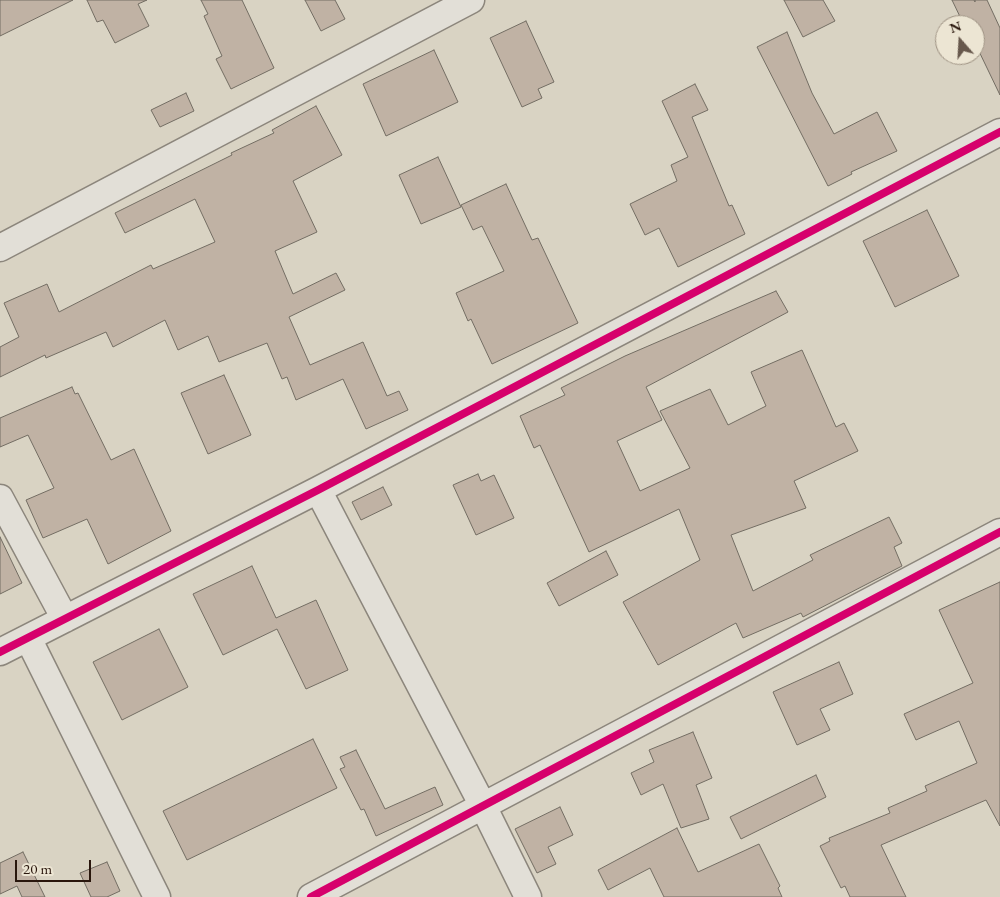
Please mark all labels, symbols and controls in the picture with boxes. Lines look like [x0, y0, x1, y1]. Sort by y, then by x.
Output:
north arrow [935, 15, 985, 65]
text: N [947, 16, 964, 37]
scale bar [18, 850, 94, 882]
text: 20 m [23, 859, 52, 878]

